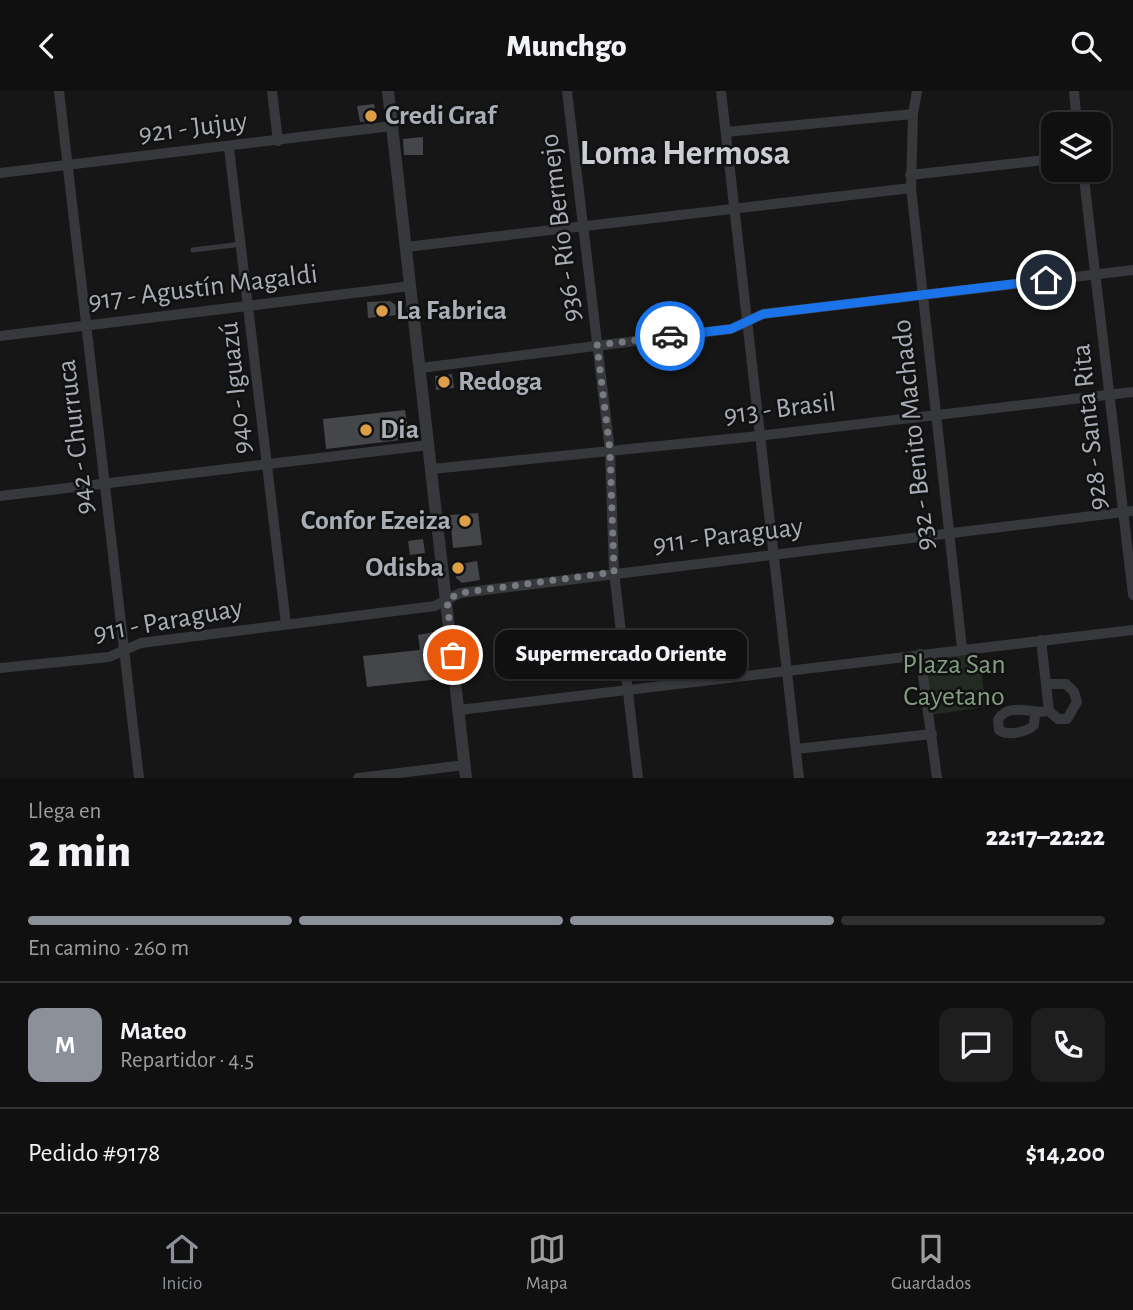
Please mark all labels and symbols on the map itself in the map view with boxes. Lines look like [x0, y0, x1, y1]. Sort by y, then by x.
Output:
place label: Credi Graf [385, 102, 498, 130]
street label: 921 - Jujuy [137, 107, 249, 149]
marker: Credi Graf [363, 108, 379, 124]
street label: 936 - Río Bermejo [536, 132, 586, 324]
district label: Loma Hermosa [580, 136, 790, 171]
pin [1016, 250, 1076, 310]
street label: 917 - Agustín Magaldi [87, 260, 319, 316]
place label: La Fabrica [396, 297, 507, 325]
courier [635, 301, 705, 371]
marker: La Fabrica [374, 303, 390, 319]
street label: 932 - Benito Machado [888, 318, 940, 552]
street label: 940 - Iguazú [215, 321, 257, 455]
street label: 928 - Santa Rita [1067, 342, 1113, 512]
street label: 942 - Churruca [53, 358, 99, 516]
place label: Redoga [458, 368, 543, 396]
marker: Redoga [436, 374, 452, 390]
street label: 913 - Brasil [722, 388, 838, 430]
place label: Dia [380, 416, 419, 444]
marker: Dia [358, 422, 374, 438]
place label: Confor Ezeiza [301, 507, 451, 535]
marker: Confor Ezeiza [457, 513, 473, 529]
street label: 911 - Paraguay [651, 513, 805, 559]
place label: Odisba [365, 554, 444, 582]
marker: Odisba [450, 560, 466, 576]
street label: 911 - Paraguay [91, 594, 245, 648]
pin [423, 625, 483, 685]
callout: Supermercado Oriente [495, 631, 747, 679]
park label: Plaza San Cayetano [902, 651, 1006, 711]

